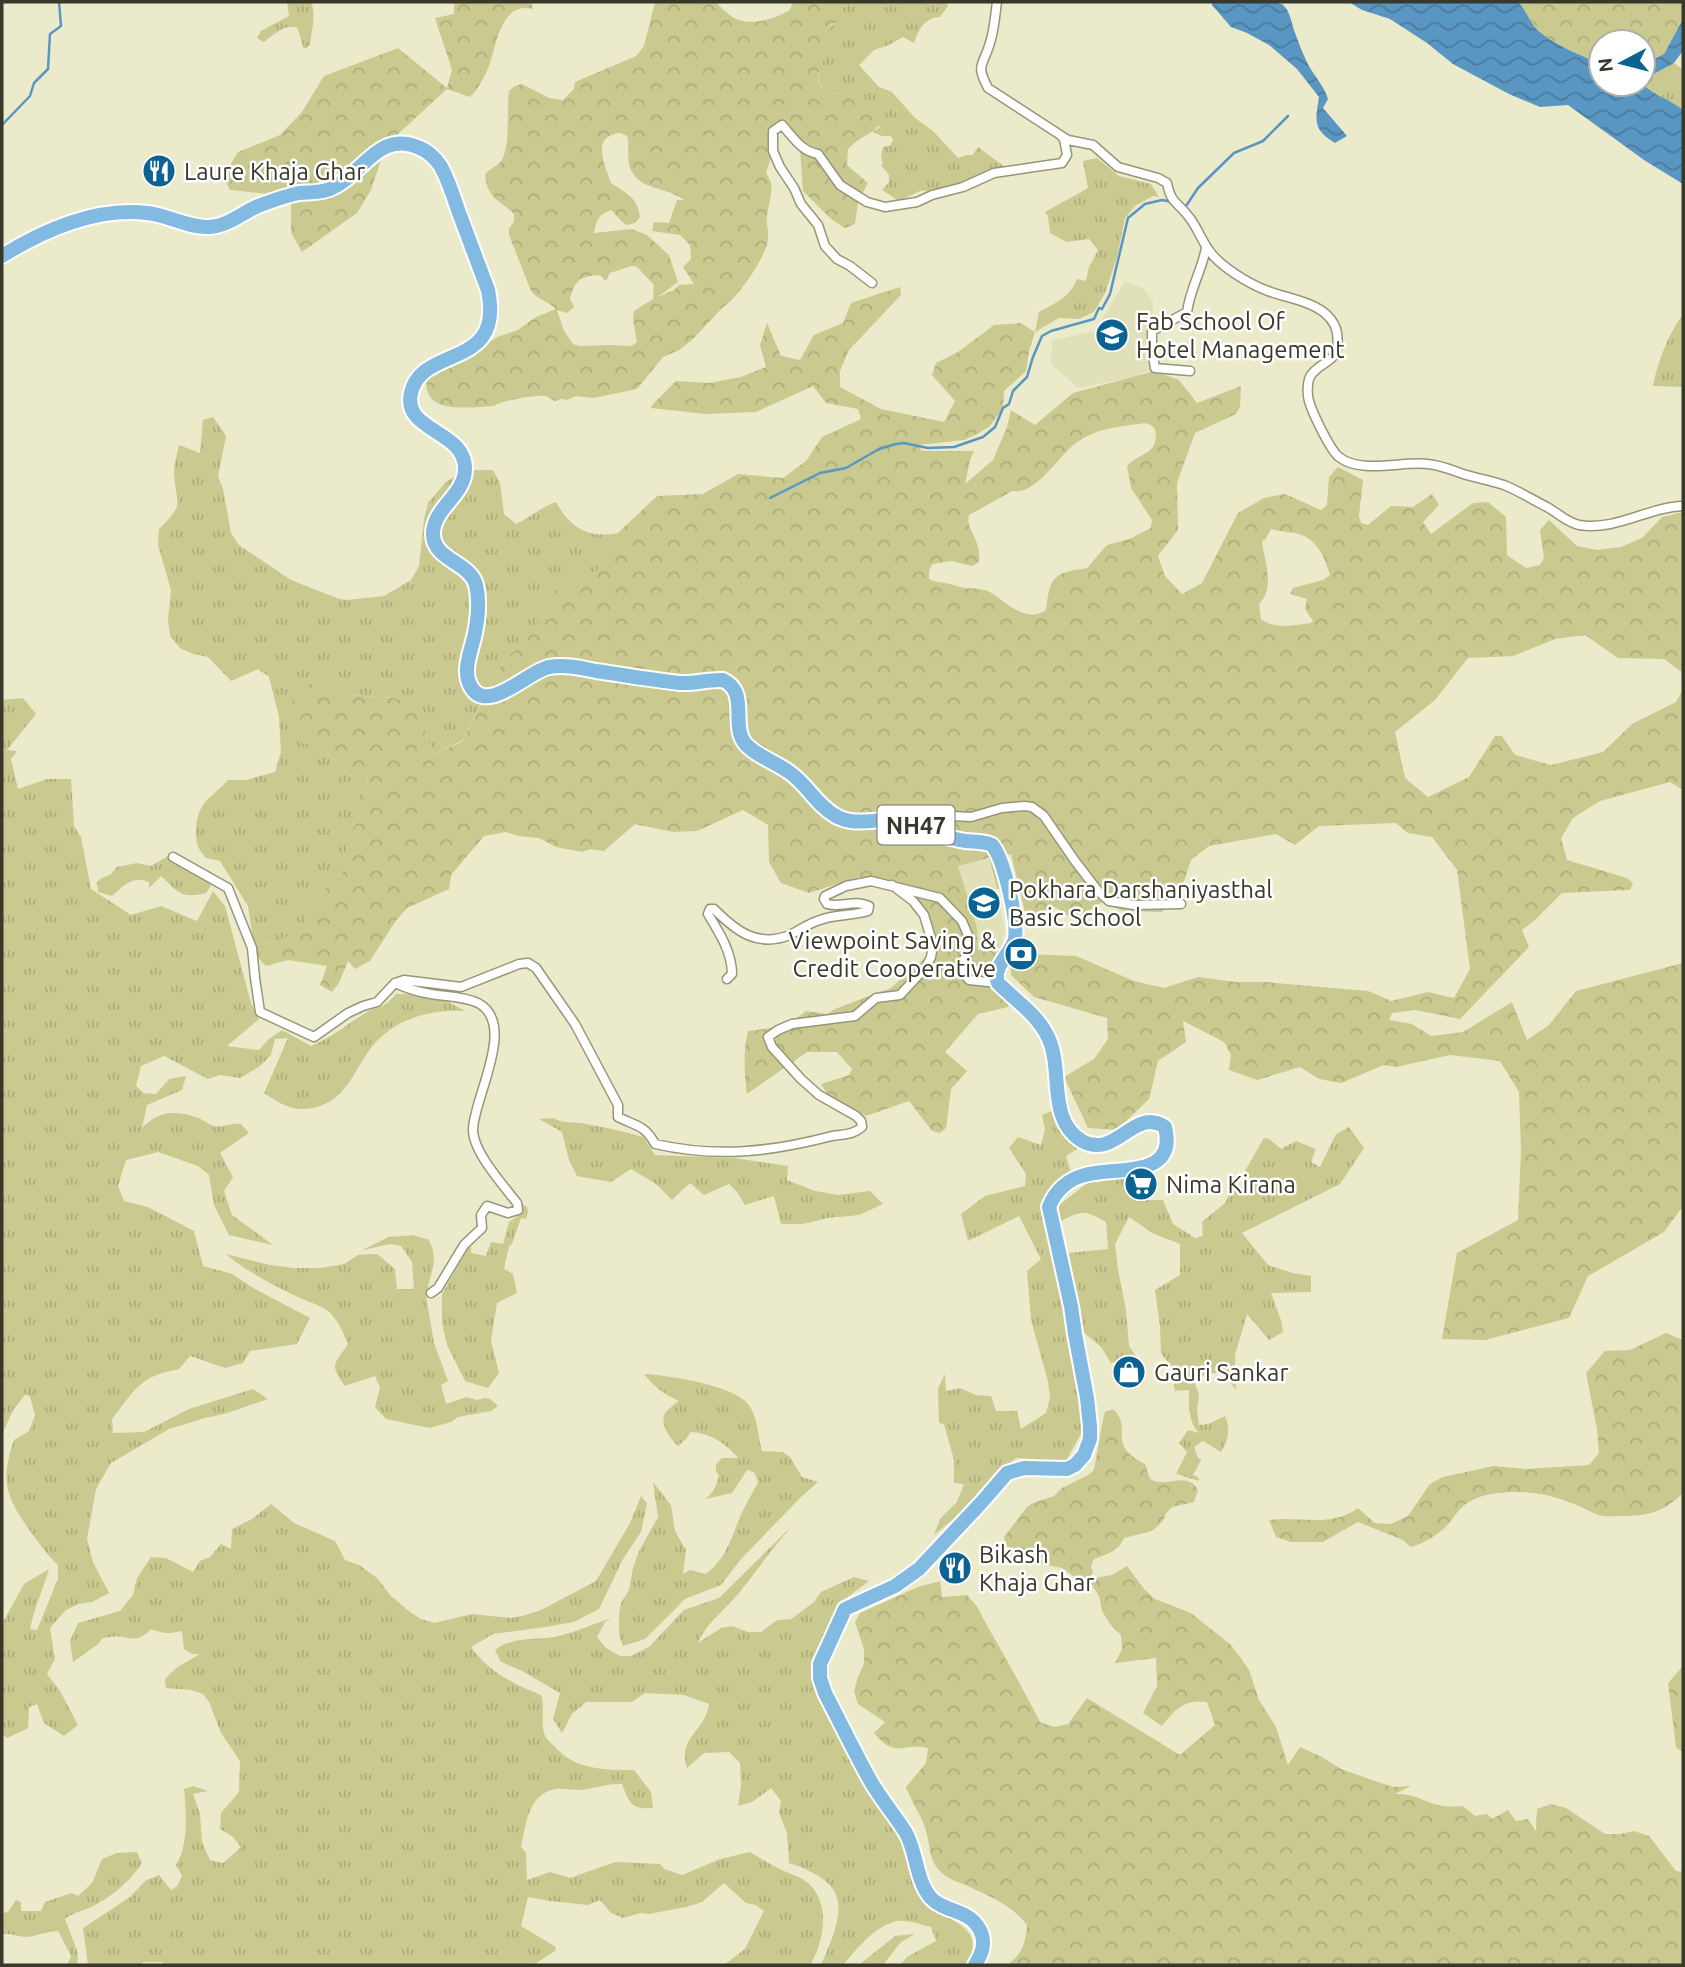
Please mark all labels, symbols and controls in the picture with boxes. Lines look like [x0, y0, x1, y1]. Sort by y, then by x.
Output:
north arrow [1587, 28, 1657, 98]
text: N [1593, 57, 1617, 73]
restaurant icon: Laure Khaja Ghar [140, 152, 178, 190]
place label: Laure Khaja Ghar [184, 158, 365, 185]
place label: Fab School Of Hotel Management [1136, 308, 1345, 363]
school or university icon: Fab School Of Hotel Management [1093, 316, 1131, 354]
road number: NH47 [878, 806, 954, 845]
place label: Pokhara Darshaniyasthal Basic School [1009, 876, 1273, 931]
school or university icon: Pokhara Darshaniyasthal Basic School [965, 884, 1003, 922]
place label: Viewpoint Saving & Credit Cooperative [789, 927, 996, 982]
bank icon: Viewpoint Saving & Credit Cooperative [1002, 935, 1040, 973]
supermarket icon: Nima Kirana [1122, 1165, 1160, 1203]
place label: Nima Kirana [1166, 1171, 1296, 1198]
shop icon: Gauri Sankar [1110, 1353, 1148, 1391]
place label: Gauri Sankar [1154, 1359, 1289, 1386]
place label: Bikash Khaja Ghar [979, 1541, 1094, 1596]
restaurant icon: Bikash Khaja Ghar [936, 1549, 974, 1587]

